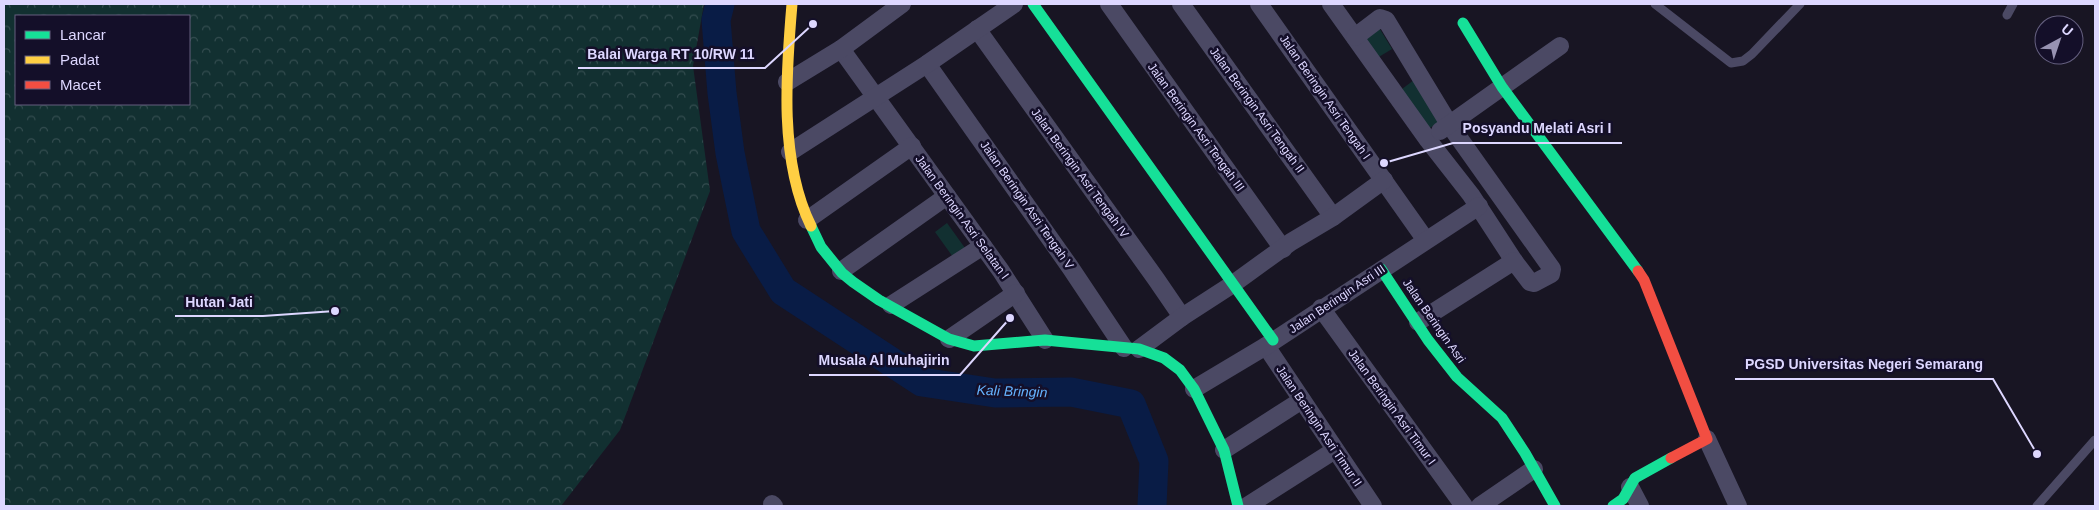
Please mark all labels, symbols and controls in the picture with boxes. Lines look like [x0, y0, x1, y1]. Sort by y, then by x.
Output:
legend [15, 15, 190, 105]
north arrow [2034, 15, 2084, 65]
text: U [2058, 21, 2076, 39]
text: Lancar [60, 26, 106, 43]
street label: Jalan Beringin Asri Tengah I [1277, 32, 1373, 162]
callout: Balai Warga RT 10/RW 11 [578, 39, 765, 68]
street label: Jalan Beringin Asri Tengah II [1207, 44, 1307, 176]
text: Balai Warga RT 10/RW 11 [587, 46, 755, 62]
text: Padat [60, 51, 100, 68]
street label: Jalan Beringin Asri Tengah III [1145, 60, 1247, 194]
text: Macet [60, 76, 102, 93]
street label: Jalan Beringin Asri Tengah IV [1028, 106, 1132, 240]
callout: Posyandu Melati Asri I [1453, 114, 1622, 143]
text: Posyandu Melati Asri I [1463, 120, 1611, 136]
street label: Jalan Beringin Asri Tengah V [977, 138, 1077, 272]
street label: Jalan Beringin Asri Selatan I [912, 152, 1012, 282]
street label: Jalan Beringin Asri III [1286, 262, 1388, 336]
street label: Jalan Beringin Asri [1400, 276, 1468, 366]
callout: Hutan Jati [175, 287, 263, 316]
text: Hutan Jati [185, 294, 253, 310]
callout: Musala Al Muhajirin [809, 346, 960, 375]
street label: Jalan Beringin Asri Timur I [1345, 347, 1439, 467]
callout: PGSD Universitas Negeri Semarang [1735, 350, 1993, 379]
text: Musala Al Muhajirin [819, 352, 949, 368]
text: PGSD Universitas Negeri Semarang [1745, 356, 1983, 372]
street label: Jalan Beringin Asri Timur II [1273, 363, 1365, 489]
water label: Kali Bringin [976, 382, 1048, 400]

